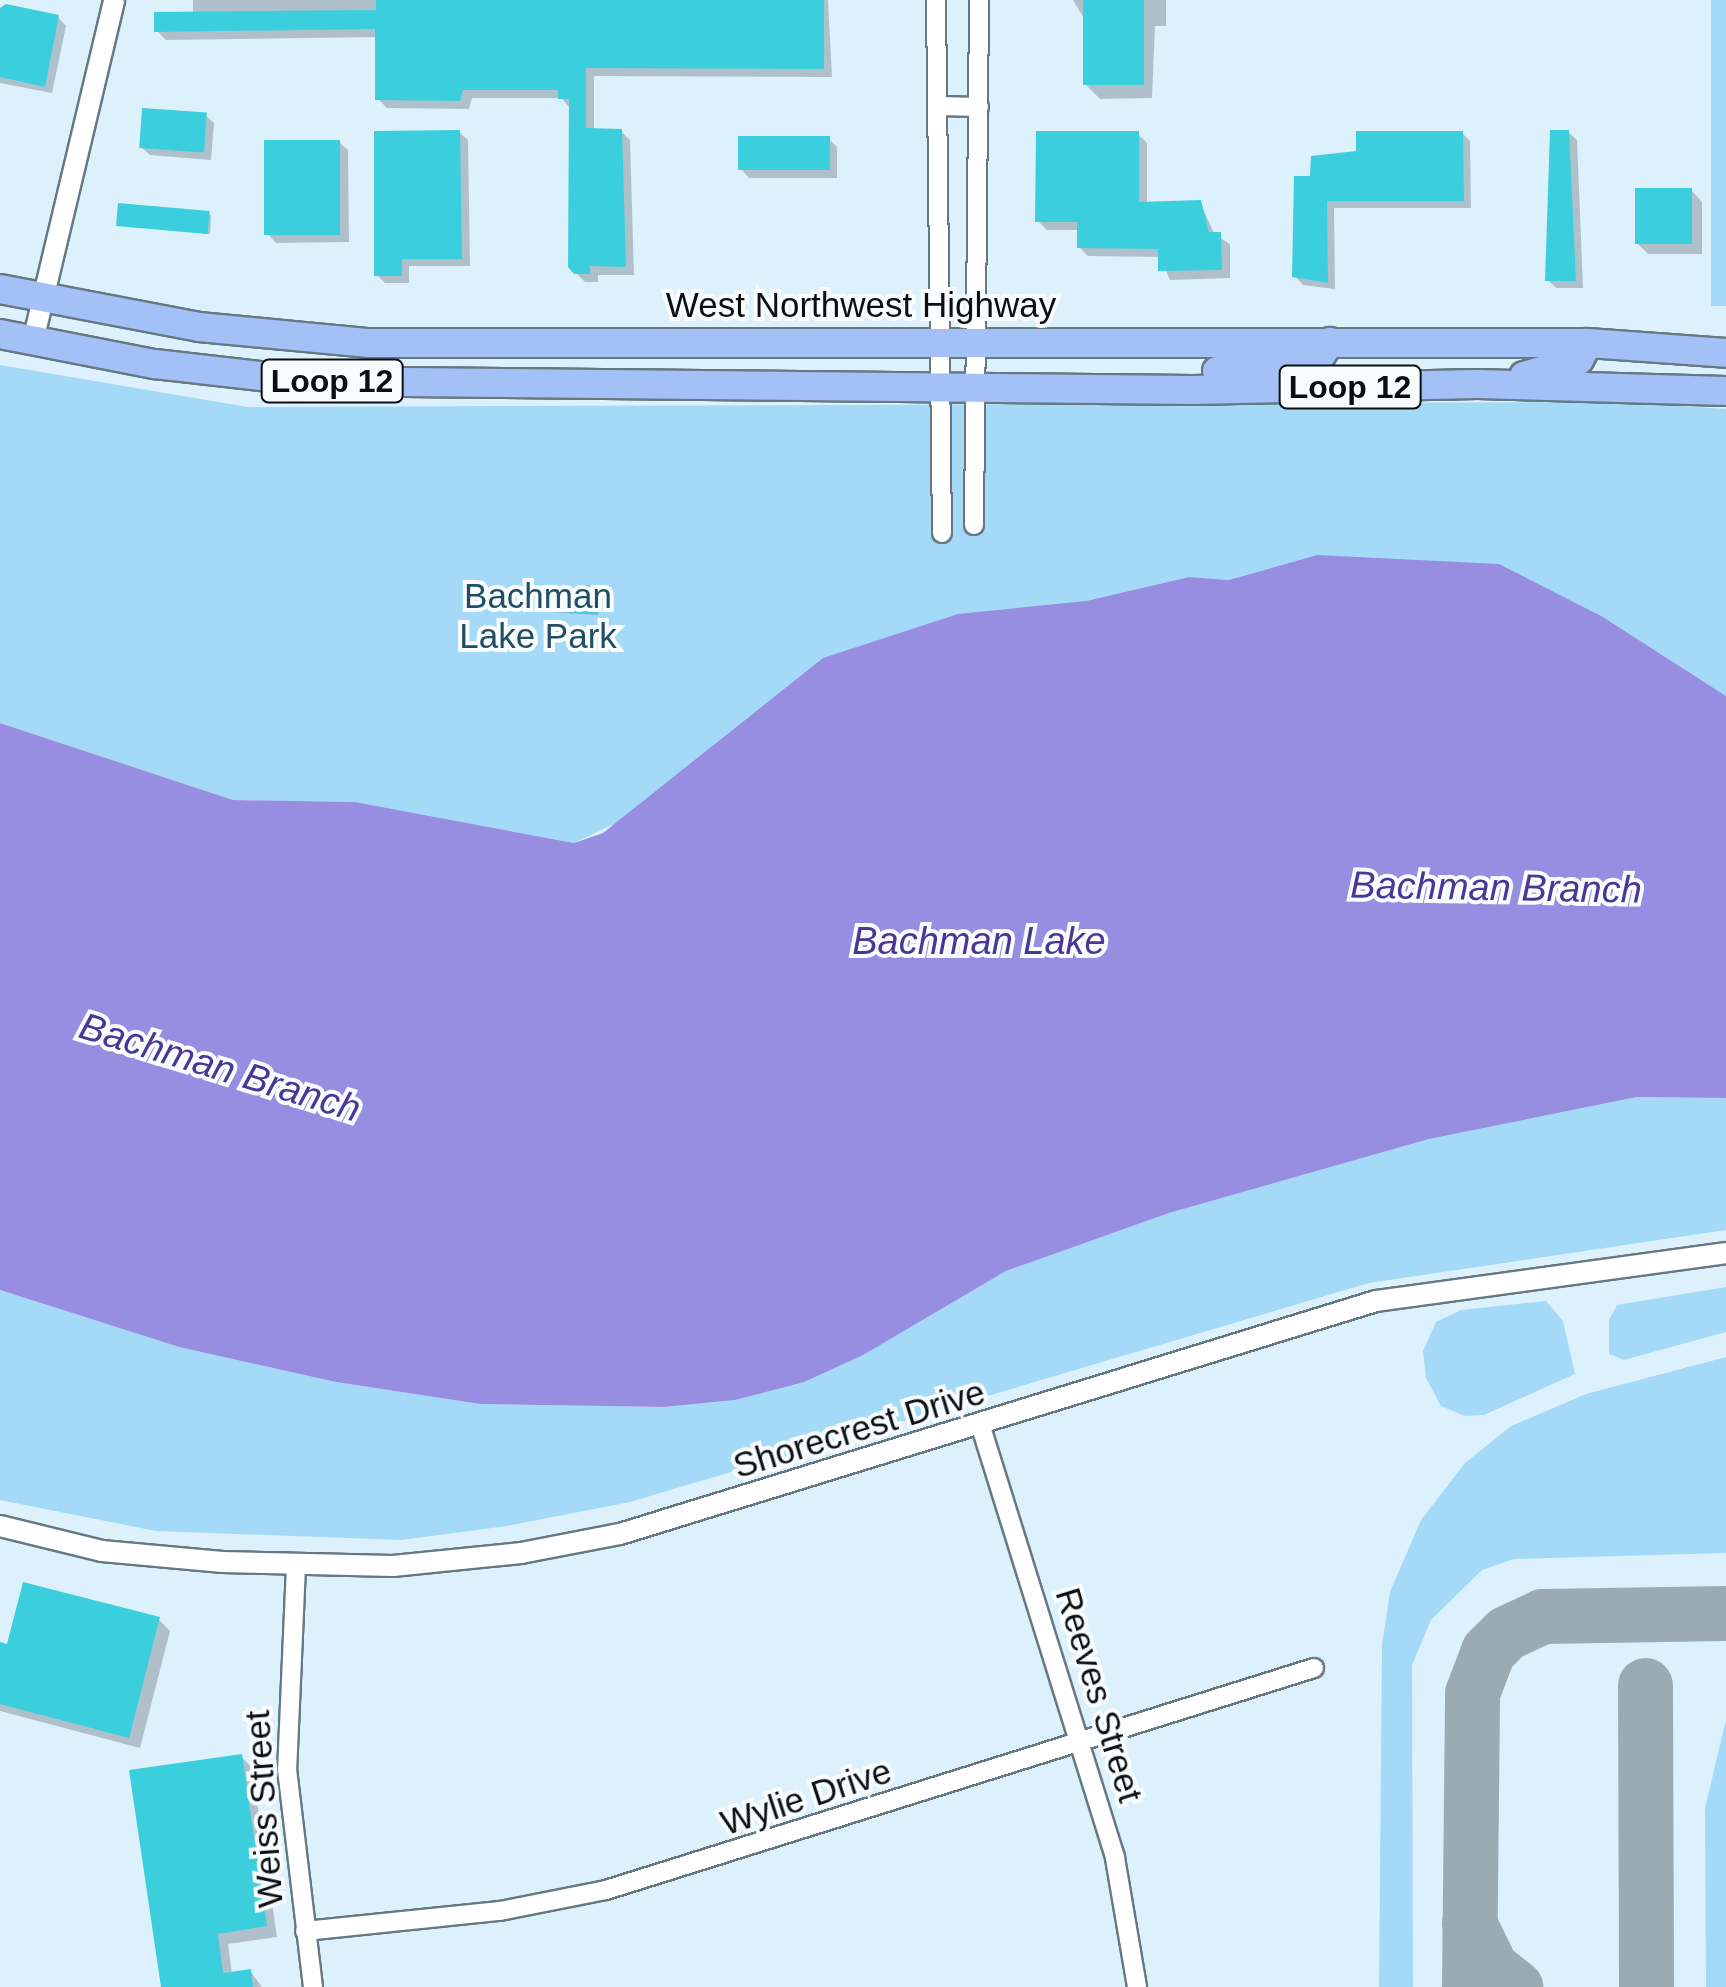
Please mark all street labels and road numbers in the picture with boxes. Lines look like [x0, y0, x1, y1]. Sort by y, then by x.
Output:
street label: West Northwest Highway [666, 284, 1056, 326]
road number: Loop 12 [260, 354, 404, 408]
road number: Loop 12 [1278, 360, 1422, 414]
street label: Shorecrest Drive [728, 1371, 990, 1487]
street label: Reeves Street [1046, 1583, 1152, 1807]
street label: Weiss Street [236, 1709, 292, 1909]
street label: Wylie Drive [716, 1750, 896, 1844]

